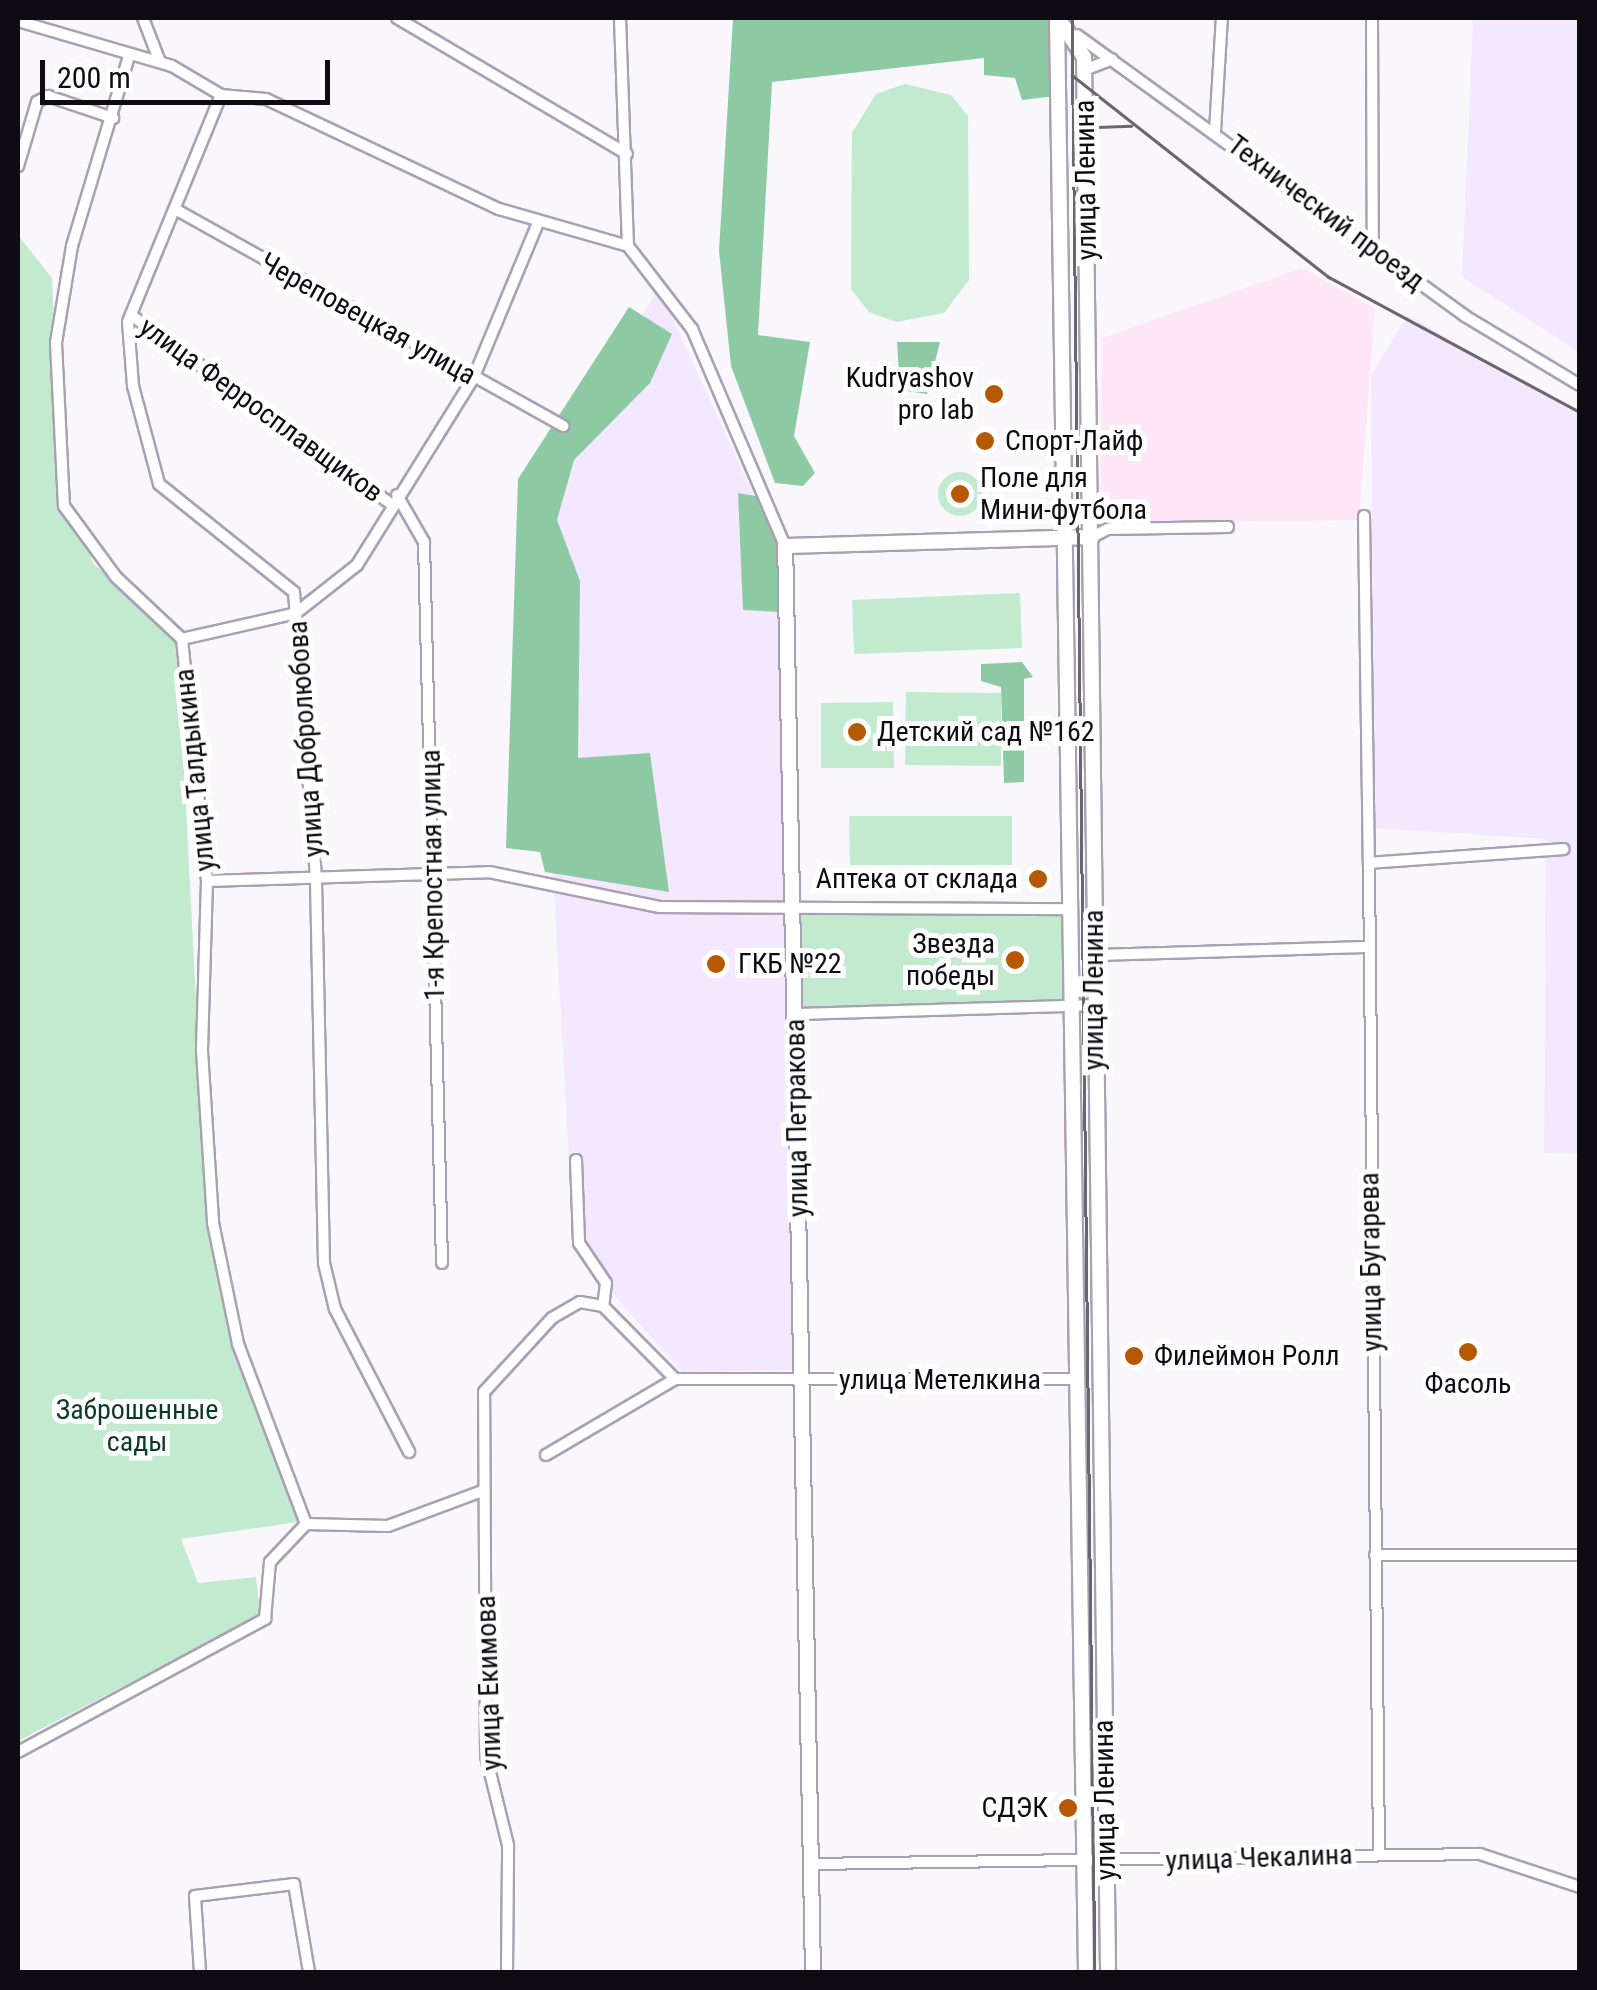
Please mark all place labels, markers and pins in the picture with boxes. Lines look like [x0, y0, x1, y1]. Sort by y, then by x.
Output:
place label: Kudryashov pro lab [846, 361, 974, 427]
marker: Kudryashov pro lab [983, 383, 1005, 405]
place label: Спорт-Лайф [1005, 424, 1143, 458]
marker: Спорт-Лайф [974, 430, 996, 452]
place label: Поле для Мини-футбола [980, 461, 1147, 527]
marker: Поле для Мини-футбола [949, 483, 971, 505]
place label: Детский сад №162 [877, 715, 1095, 749]
marker: Детский сад №162 [846, 721, 868, 743]
place label: Аптека от склада [816, 862, 1018, 896]
marker: Аптека от склада [1027, 868, 1049, 890]
place label: Звезда победы [906, 927, 995, 993]
place label: ГКБ №22 [738, 947, 842, 981]
marker: Звезда победы [1004, 949, 1026, 971]
marker: ГКБ №22 [703, 951, 729, 977]
place label: Филеймон Ролл [1154, 1339, 1339, 1373]
marker: Фасоль [1457, 1341, 1479, 1363]
marker: Филеймон Ролл [1123, 1345, 1145, 1367]
place label: Фасоль [1425, 1367, 1511, 1401]
place label: СДЭК [981, 1791, 1048, 1825]
marker: СДЭК [1057, 1797, 1079, 1819]

